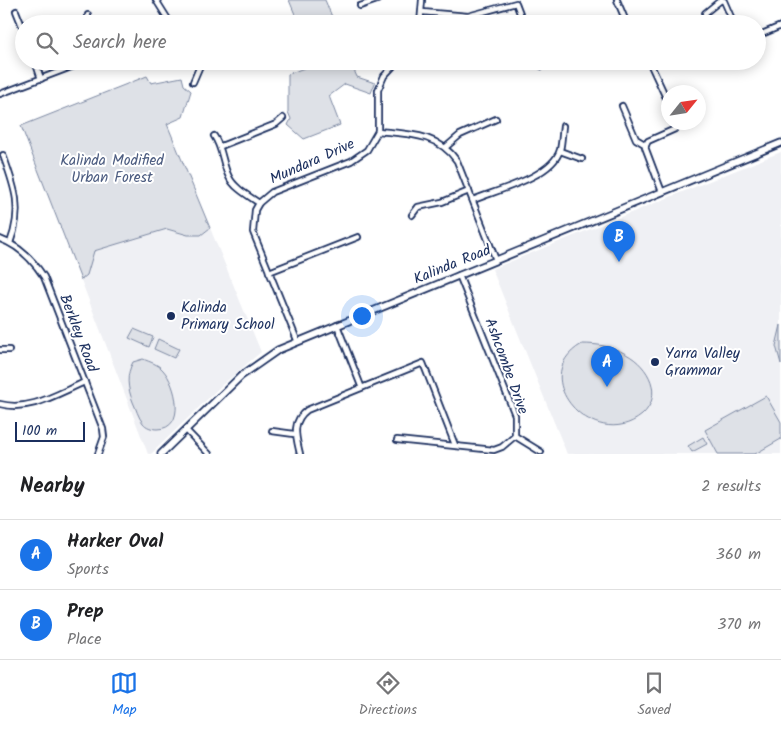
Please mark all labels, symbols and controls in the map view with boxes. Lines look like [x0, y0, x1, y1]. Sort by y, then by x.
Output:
search box [15, 15, 766, 70]
text: Search here [73, 28, 167, 58]
icon: search [33, 29, 61, 57]
north arrow [661, 85, 706, 130]
street label: Mundara Drive [266, 132, 359, 191]
park label: Kalinda Modified Urban Forest [60, 149, 164, 190]
pin: B [603, 221, 635, 262]
street label: Kalinda Road [410, 238, 495, 291]
street label: Berkley Road [52, 291, 104, 376]
place label: Kalinda Primary School [181, 296, 275, 337]
your location [349, 303, 375, 329]
marker: Kalinda Primary School [165, 310, 177, 322]
street label: Ashcombe Drive [478, 315, 535, 418]
place label: Yarra Valley Grammar [665, 342, 741, 383]
pin: A [591, 346, 623, 387]
marker: Yarra Valley Grammar [649, 356, 661, 368]
scale bar [15, 419, 85, 442]
text: 100 m [22, 420, 57, 442]
text: Nearby [20, 470, 85, 503]
text: 2 results [701, 474, 761, 499]
text: Harker Oval [67, 527, 163, 557]
text: A [31, 542, 41, 567]
text: 360 m [716, 542, 761, 567]
text: Sports [67, 557, 109, 582]
text: Prep [67, 597, 104, 627]
text: B [31, 612, 41, 637]
text: 370 m [717, 612, 761, 637]
text: Place [67, 627, 101, 652]
tab: Map [110, 669, 138, 721]
tab: Directions [359, 669, 417, 721]
tab: Saved [637, 669, 671, 721]

